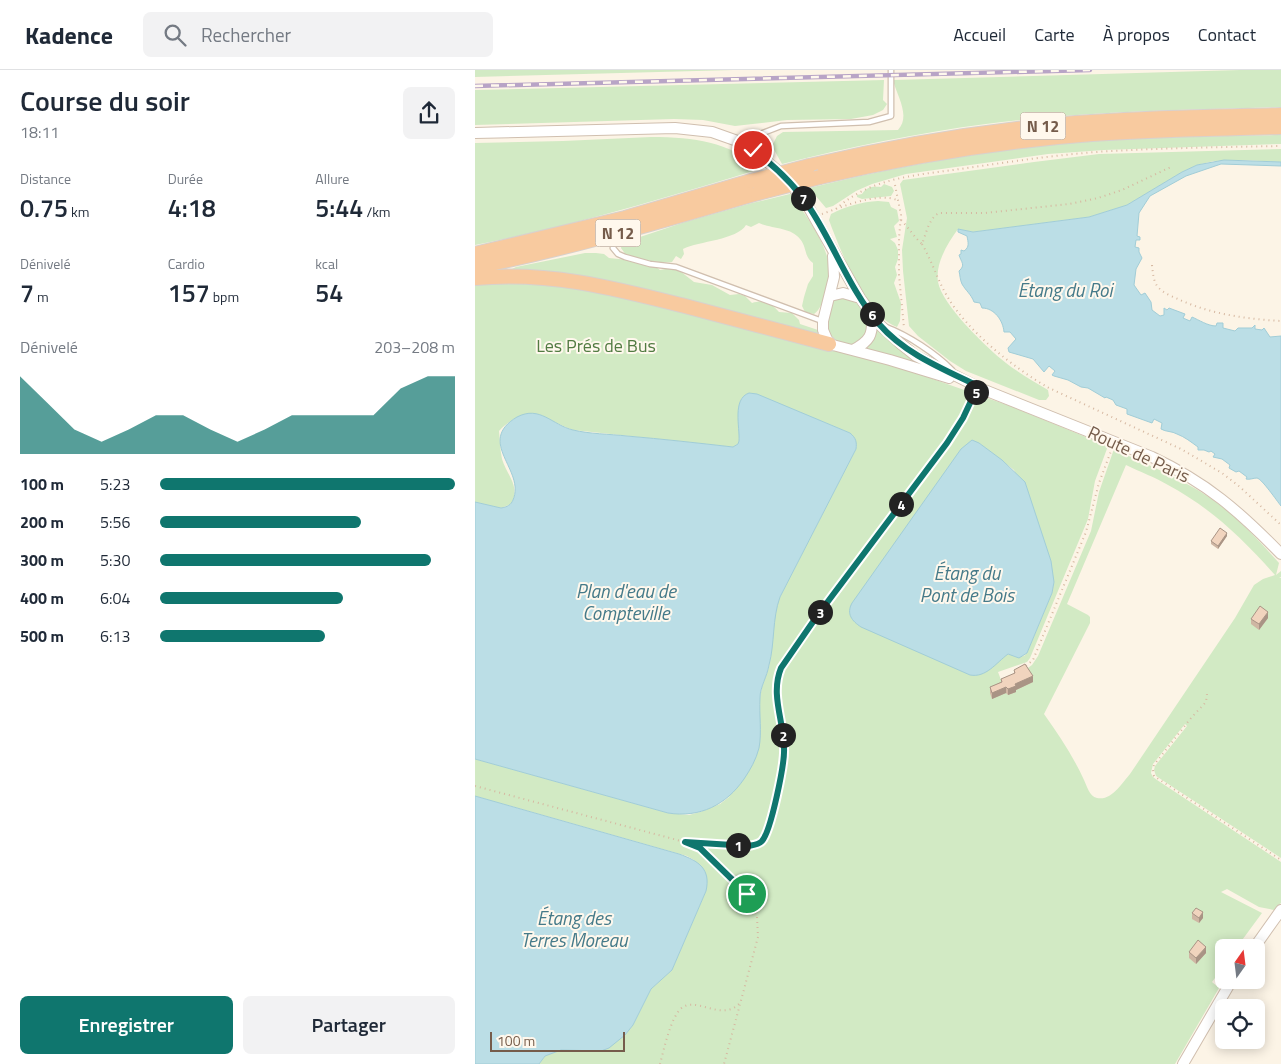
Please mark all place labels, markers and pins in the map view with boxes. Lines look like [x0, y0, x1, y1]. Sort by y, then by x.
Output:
pin [732, 129, 774, 171]
pin: 7 [791, 186, 815, 210]
pin: 6 [859, 302, 885, 326]
pin: 5 [963, 380, 989, 404]
pin: 4 [889, 492, 913, 516]
pin: 3 [807, 600, 833, 624]
pin: 2 [771, 722, 795, 748]
pin: 1 [725, 832, 751, 858]
pin [726, 873, 768, 915]

